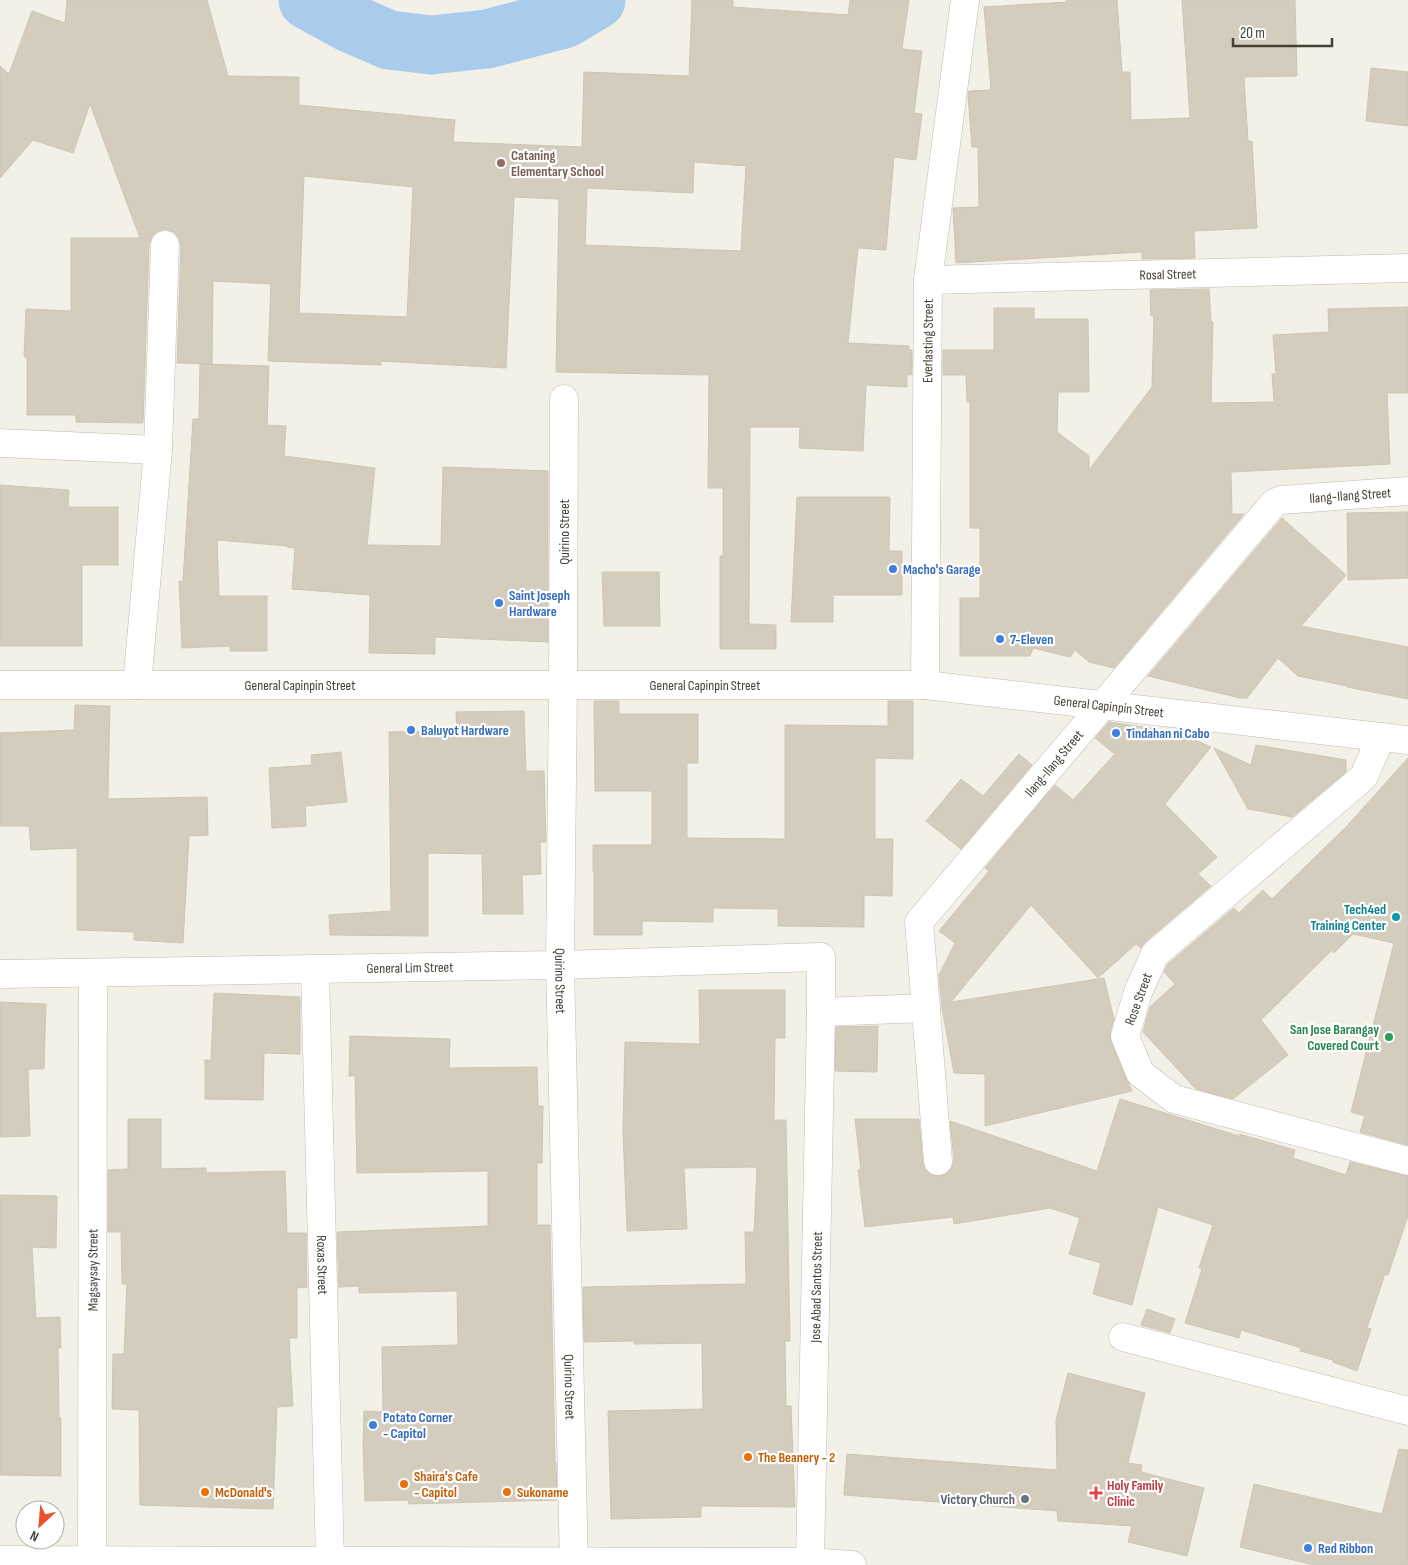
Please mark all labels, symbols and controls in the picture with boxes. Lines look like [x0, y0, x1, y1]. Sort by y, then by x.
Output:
scale bar [1233, 15, 1332, 47]
text: 20 m [1240, 24, 1265, 43]
place label: Cataning Elementary School [511, 147, 604, 180]
marker: Cataning Elementary School [495, 157, 507, 169]
street label: Rosal Street [1139, 265, 1197, 284]
street label: Everlasting Street [919, 299, 937, 383]
street label: Ilang-Ilang Street [1309, 484, 1392, 507]
street label: Quirino Street [556, 499, 573, 565]
place label: Macho's Garage [903, 561, 981, 578]
marker: Macho's Garage [887, 563, 899, 575]
place label: Saint Joseph Hardware [509, 587, 570, 620]
marker: Saint Joseph Hardware [493, 597, 505, 609]
place label: 7-Eleven [1010, 631, 1053, 648]
marker: 7-Eleven [994, 633, 1006, 645]
street label: General Capinpin Street [245, 677, 355, 694]
street label: General Capinpin Street [650, 677, 760, 694]
street label: General Capinpin Street [1053, 692, 1165, 721]
place label: Baluyot Hardware [421, 722, 509, 739]
marker: Baluyot Hardware [405, 724, 417, 736]
place label: Tindahan ni Cabo [1126, 725, 1210, 742]
street label: Ilang-Ilang Street [1021, 727, 1087, 800]
marker: Tindahan ni Cabo [1110, 727, 1122, 739]
place label: Tech4ed Training Center [1310, 901, 1387, 934]
marker: Tech4ed Training Center [1390, 911, 1402, 923]
street label: Quirino Street [551, 948, 569, 1014]
street label: General Lim Street [366, 959, 454, 977]
street label: Rose Street [1121, 971, 1156, 1028]
place label: San Jose Barangay Covered Court [1290, 1021, 1379, 1054]
marker: San Jose Barangay Covered Court [1383, 1031, 1395, 1043]
street label: Magsaysay Street [84, 1229, 102, 1311]
street label: Jose Abad Santos Street [807, 1231, 826, 1344]
street label: Roxas Street [313, 1235, 331, 1295]
street label: Quirino Street [560, 1354, 579, 1420]
place label: Potato Corner - Capitol [383, 1409, 453, 1442]
marker: Potato Corner - Capitol [367, 1419, 379, 1431]
place label: The Beanery - 2 [758, 1449, 835, 1466]
marker: The Beanery - 2 [742, 1451, 754, 1463]
place label: Shaira's Cafe - Capitol [414, 1468, 478, 1501]
place label: Holy Family Clinic [1107, 1477, 1163, 1510]
marker: Shaira's Cafe - Capitol [398, 1478, 410, 1490]
place label: McDonald's [215, 1484, 272, 1501]
place label: Sukoname [517, 1484, 568, 1501]
marker: McDonald's [199, 1486, 211, 1498]
marker: Sukoname [501, 1486, 513, 1498]
marker: Holy Family Clinic [1089, 1486, 1103, 1500]
place label: Victory Church [940, 1491, 1015, 1508]
marker: Victory Church [1019, 1493, 1031, 1505]
north arrow [15, 1500, 65, 1550]
text: N [27, 1527, 42, 1546]
place label: Red Ribbon [1318, 1540, 1373, 1557]
marker: Red Ribbon [1302, 1542, 1314, 1554]

